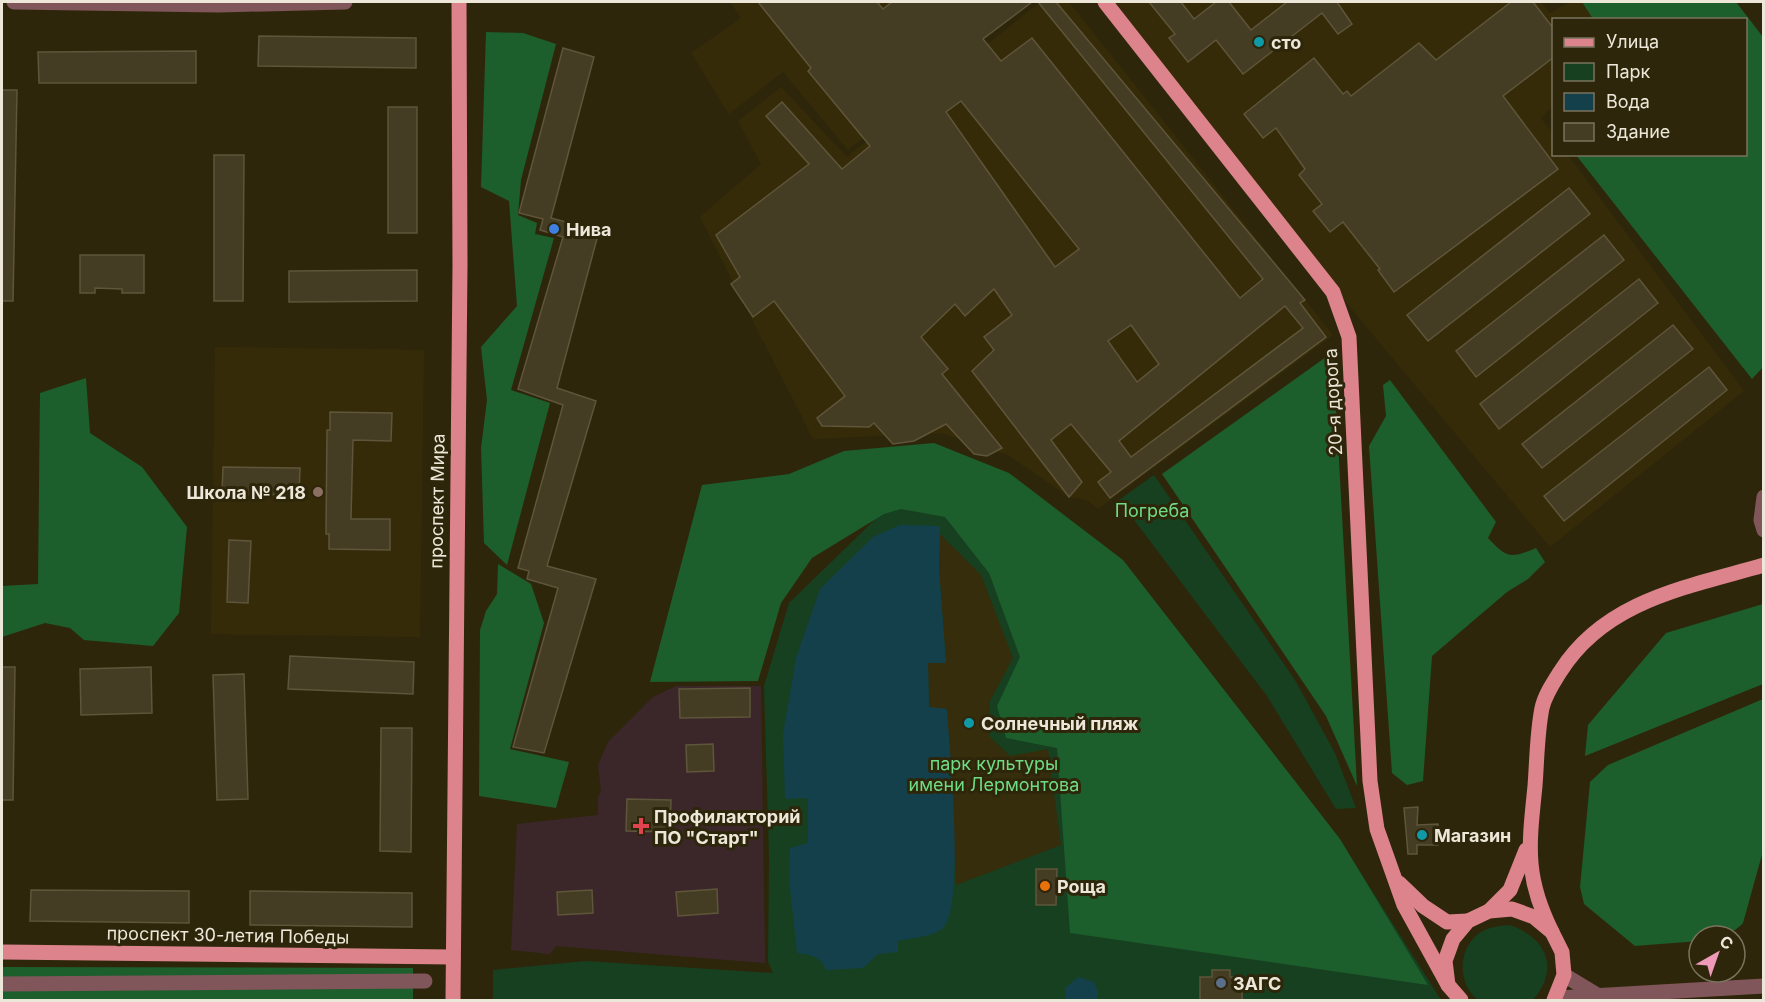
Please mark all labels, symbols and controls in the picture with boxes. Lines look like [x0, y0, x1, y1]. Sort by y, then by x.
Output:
legend [1552, 18, 1747, 156]
text: Улица [1606, 31, 1659, 52]
place label: сто [1271, 32, 1301, 53]
marker: сто [1252, 35, 1266, 49]
text: Парк [1606, 61, 1651, 82]
text: Вода [1606, 91, 1650, 112]
text: Здание [1606, 121, 1670, 142]
place label: Нива [566, 219, 611, 240]
marker: Нива [547, 222, 561, 236]
street label: 20-я дорога [1320, 348, 1346, 456]
street label: проспект Мира [425, 433, 449, 569]
place label: Школа № 218 [187, 482, 306, 503]
marker: Школа № 218 [311, 485, 325, 499]
park label: Погреба [1115, 500, 1189, 521]
place label: Солнечный пляж [981, 713, 1139, 734]
marker: Солнечный пляж [962, 716, 976, 730]
park label: парк культуры имени Лермонтова [909, 753, 1079, 795]
place label: Профилакторий ПО "Старт" [654, 806, 801, 848]
marker: Профилакторий ПО "Старт" [632, 817, 650, 835]
place label: Магазин [1434, 825, 1511, 846]
marker: Магазин [1415, 828, 1429, 842]
place label: Роща [1057, 876, 1106, 897]
marker: Роща [1038, 879, 1052, 893]
street label: проспект 30-летия Победы [106, 922, 350, 948]
north arrow [1687, 924, 1747, 984]
text: С [1716, 931, 1738, 954]
place label: ЗАГС [1233, 973, 1281, 994]
marker: ЗАГС [1214, 976, 1228, 990]

